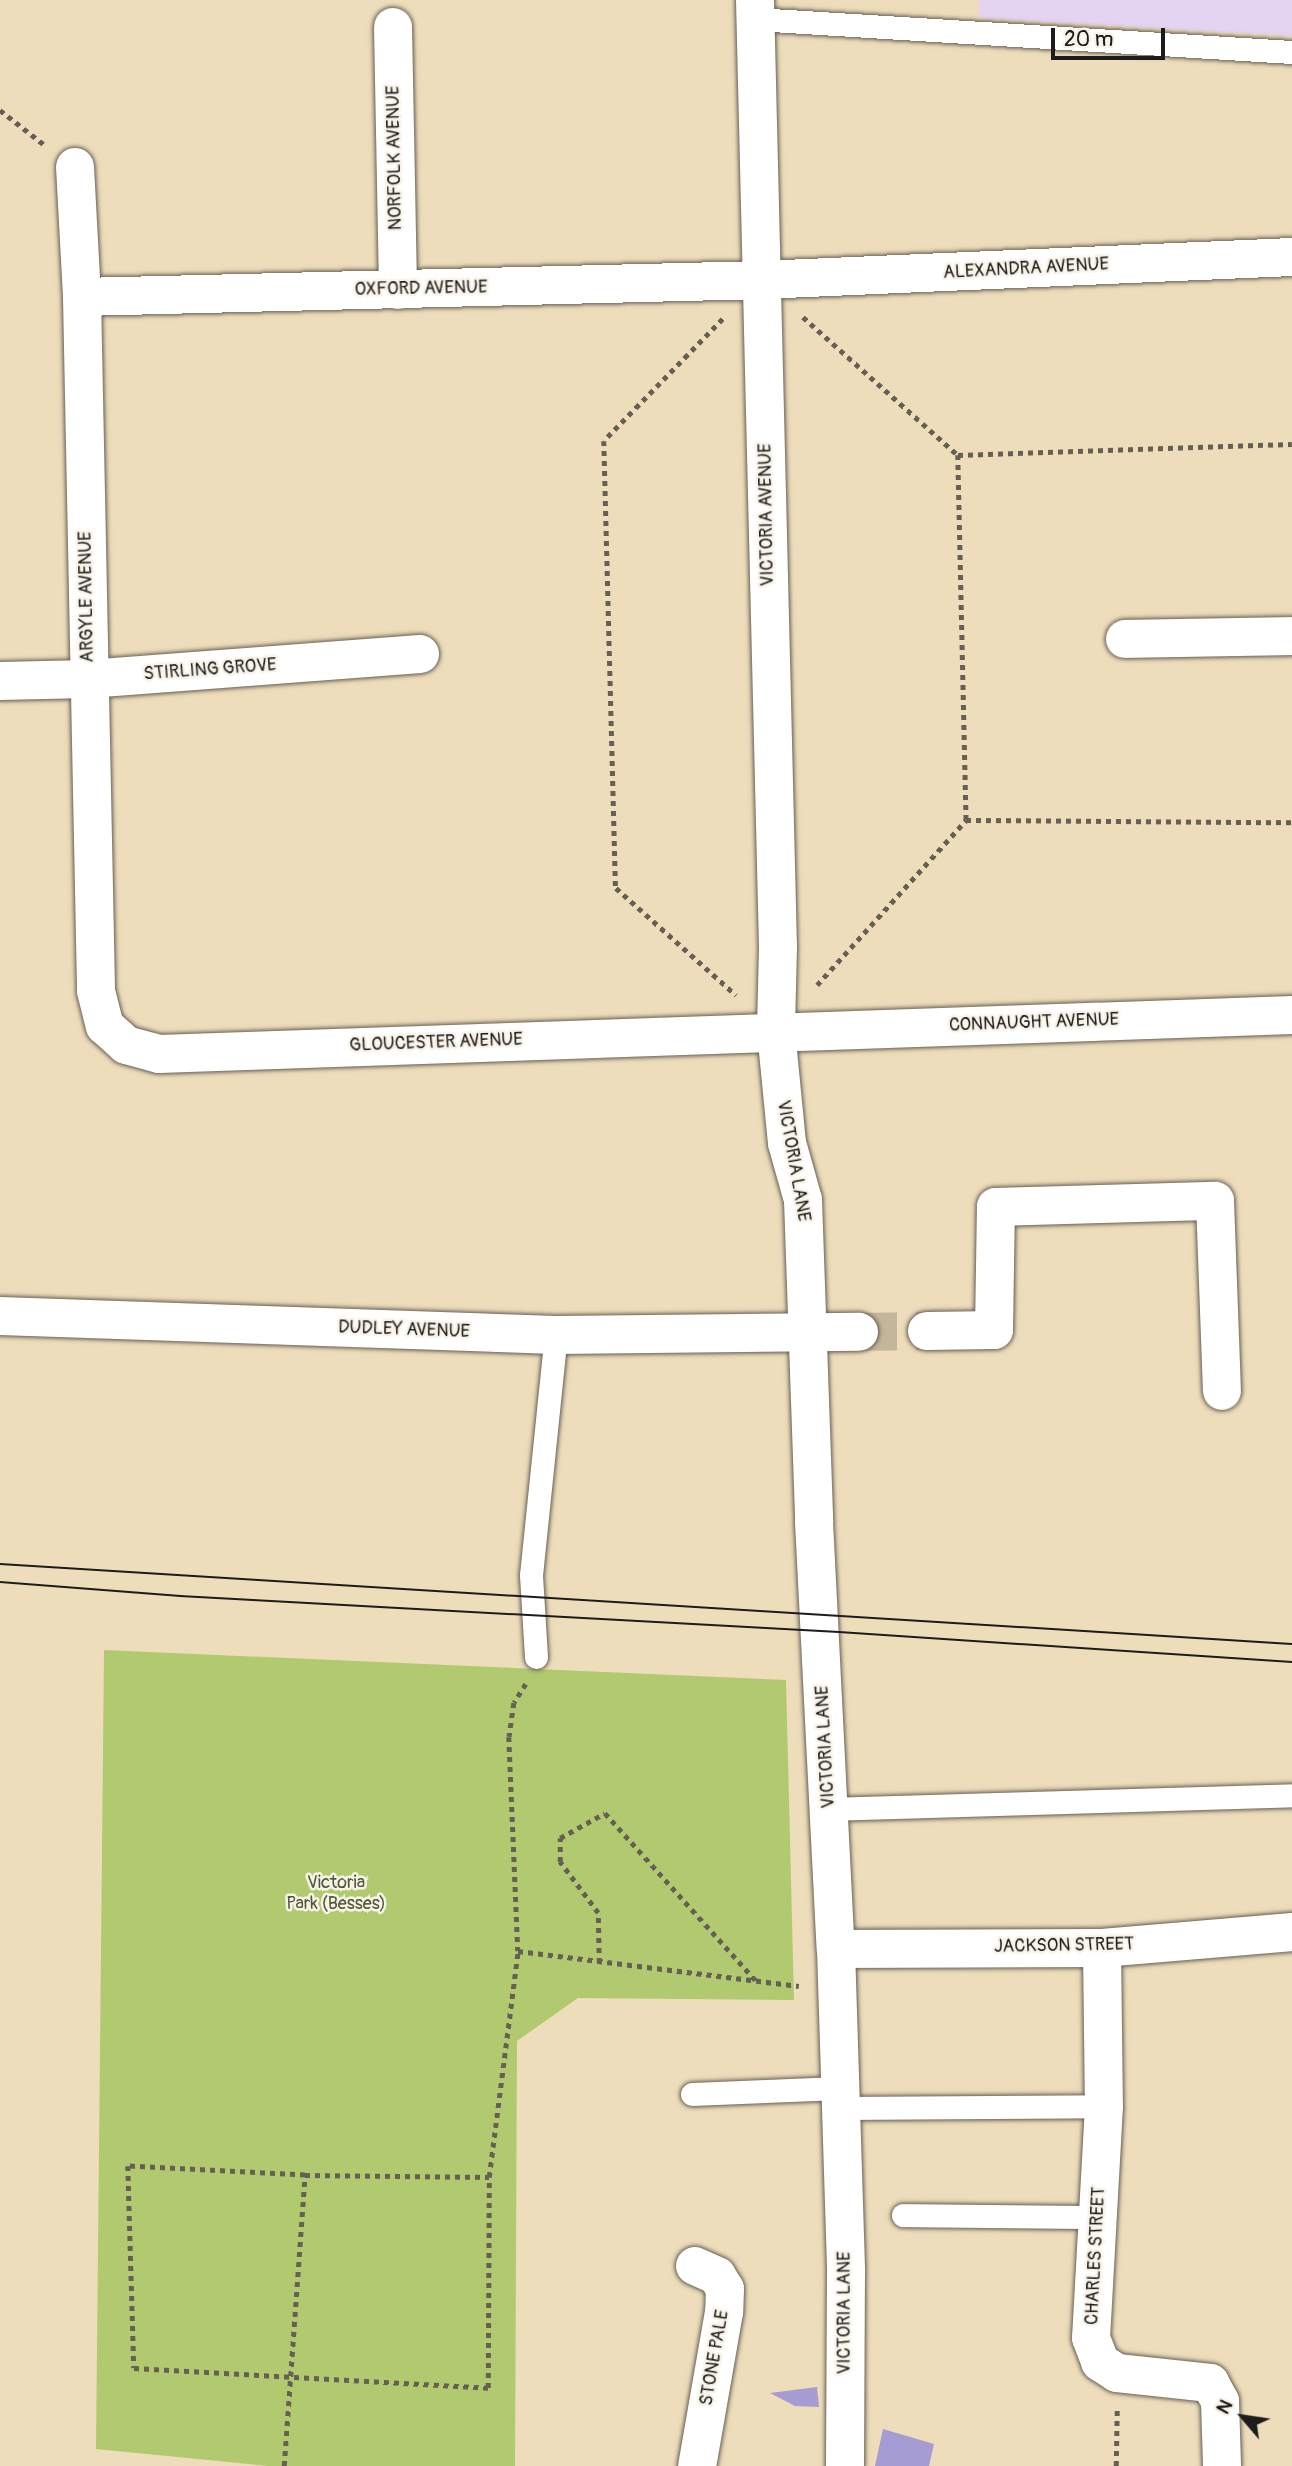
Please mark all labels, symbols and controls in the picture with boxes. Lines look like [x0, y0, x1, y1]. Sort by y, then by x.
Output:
scale bar [1054, 14, 1168, 58]
text: 20 m [1064, 26, 1113, 53]
street label: NORFOLK AVENUE [383, 86, 407, 230]
street label: ALEXANDRA AVENUE [943, 254, 1109, 284]
street label: OXFORD AVENUE [354, 277, 488, 301]
street label: VICTORIA AVENUE [755, 443, 779, 587]
street label: ARGYLE AVENUE [75, 531, 99, 663]
street label: STIRLING GROVE [143, 655, 277, 685]
street label: CONNAUGHT AVENUE [949, 1009, 1119, 1037]
street label: GLOUCESTER AVENUE [349, 1029, 523, 1057]
street label: VICTORIA LANE [772, 1099, 814, 1223]
street label: DUDLEY AVENUE [338, 1317, 470, 1343]
street label: VICTORIA LANE [812, 1685, 840, 1809]
park label: Victoria Park (Besses) [286, 1873, 386, 1916]
street label: JACKSON STREET [994, 1934, 1134, 1958]
street label: CHARLES STREET [1082, 2186, 1110, 2326]
street label: VICTORIA LANE [834, 2252, 856, 2374]
street label: STONE PALE [696, 2309, 734, 2407]
north arrow [1208, 2382, 1278, 2452]
text: N [1211, 2395, 1238, 2418]

